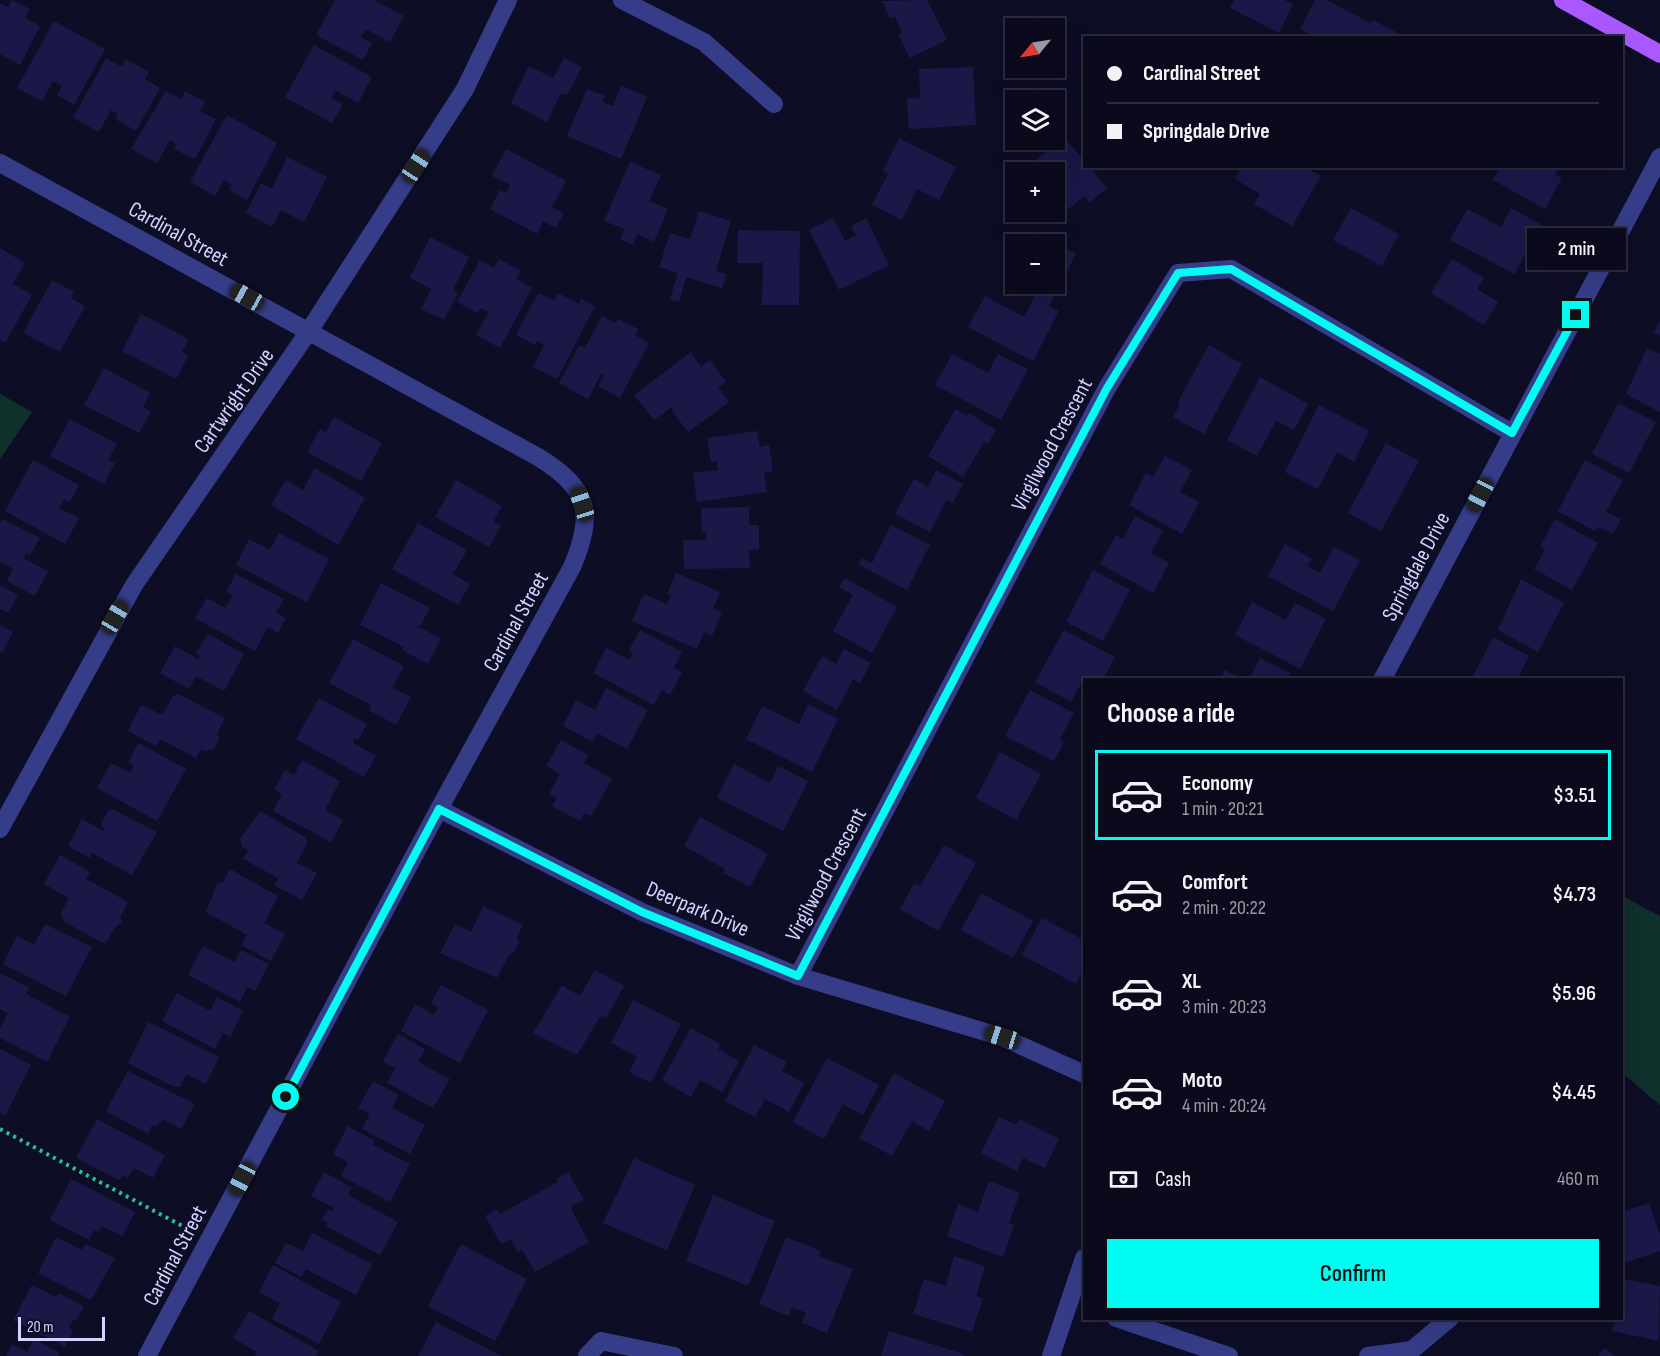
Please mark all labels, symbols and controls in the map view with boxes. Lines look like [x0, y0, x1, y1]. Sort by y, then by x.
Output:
north arrow [1005, 18, 1065, 78]
map controls [1005, 18, 1065, 294]
text: Cardinal Street [1143, 60, 1260, 87]
button: layers [1005, 90, 1065, 150]
text: Springdale Drive [1143, 118, 1270, 145]
car [399, 146, 433, 186]
button: + [1005, 162, 1065, 222]
street label: Cardinal Street [124, 196, 233, 273]
callout: 2 min [1526, 228, 1626, 270]
button: − [1005, 234, 1065, 294]
text: 2 min [1558, 237, 1595, 261]
car [227, 280, 267, 314]
route end [1562, 301, 1589, 328]
street label: Cartwright Drive [188, 343, 280, 458]
street label: Virgilwood Crescent [1006, 373, 1099, 516]
car [1464, 475, 1496, 515]
car [568, 484, 596, 524]
street label: Springdale Drive [1376, 508, 1456, 626]
street label: Cardinal Street [478, 567, 555, 676]
car [98, 597, 132, 637]
text: Choose a ride [1107, 698, 1235, 730]
icon: car [1110, 768, 1164, 822]
text: Economy [1182, 770, 1253, 797]
text: $3.51 [1553, 782, 1596, 809]
text: 1 min · 20:21 [1182, 797, 1264, 821]
street label: Virgilwood Crescent [780, 803, 873, 946]
icon: car [1110, 867, 1164, 921]
text: Comfort [1182, 869, 1248, 896]
street label: Deerpark Drive [642, 876, 753, 943]
text: $4.73 [1552, 881, 1596, 908]
text: 2 min · 20:22 [1182, 896, 1266, 920]
icon: car [1110, 966, 1164, 1020]
text: XL [1182, 968, 1201, 995]
text: $5.96 [1551, 980, 1596, 1007]
text: 3 min · 20:23 [1182, 995, 1266, 1019]
car [982, 1023, 1022, 1051]
icon: car [1110, 1065, 1164, 1119]
text: Moto [1182, 1067, 1222, 1094]
text: $4.45 [1551, 1079, 1596, 1106]
route start [272, 1083, 299, 1110]
text: 4 min · 20:24 [1182, 1094, 1266, 1118]
car [226, 1159, 258, 1199]
icon: cash [1107, 1163, 1140, 1196]
text: Cash [1155, 1166, 1191, 1193]
text: 460 m [1557, 1167, 1599, 1191]
street label: Cardinal Street [138, 1201, 213, 1311]
button: Confirm [1107, 1239, 1599, 1308]
scale bar [18, 1314, 105, 1342]
text: 20 m [27, 1318, 54, 1337]

